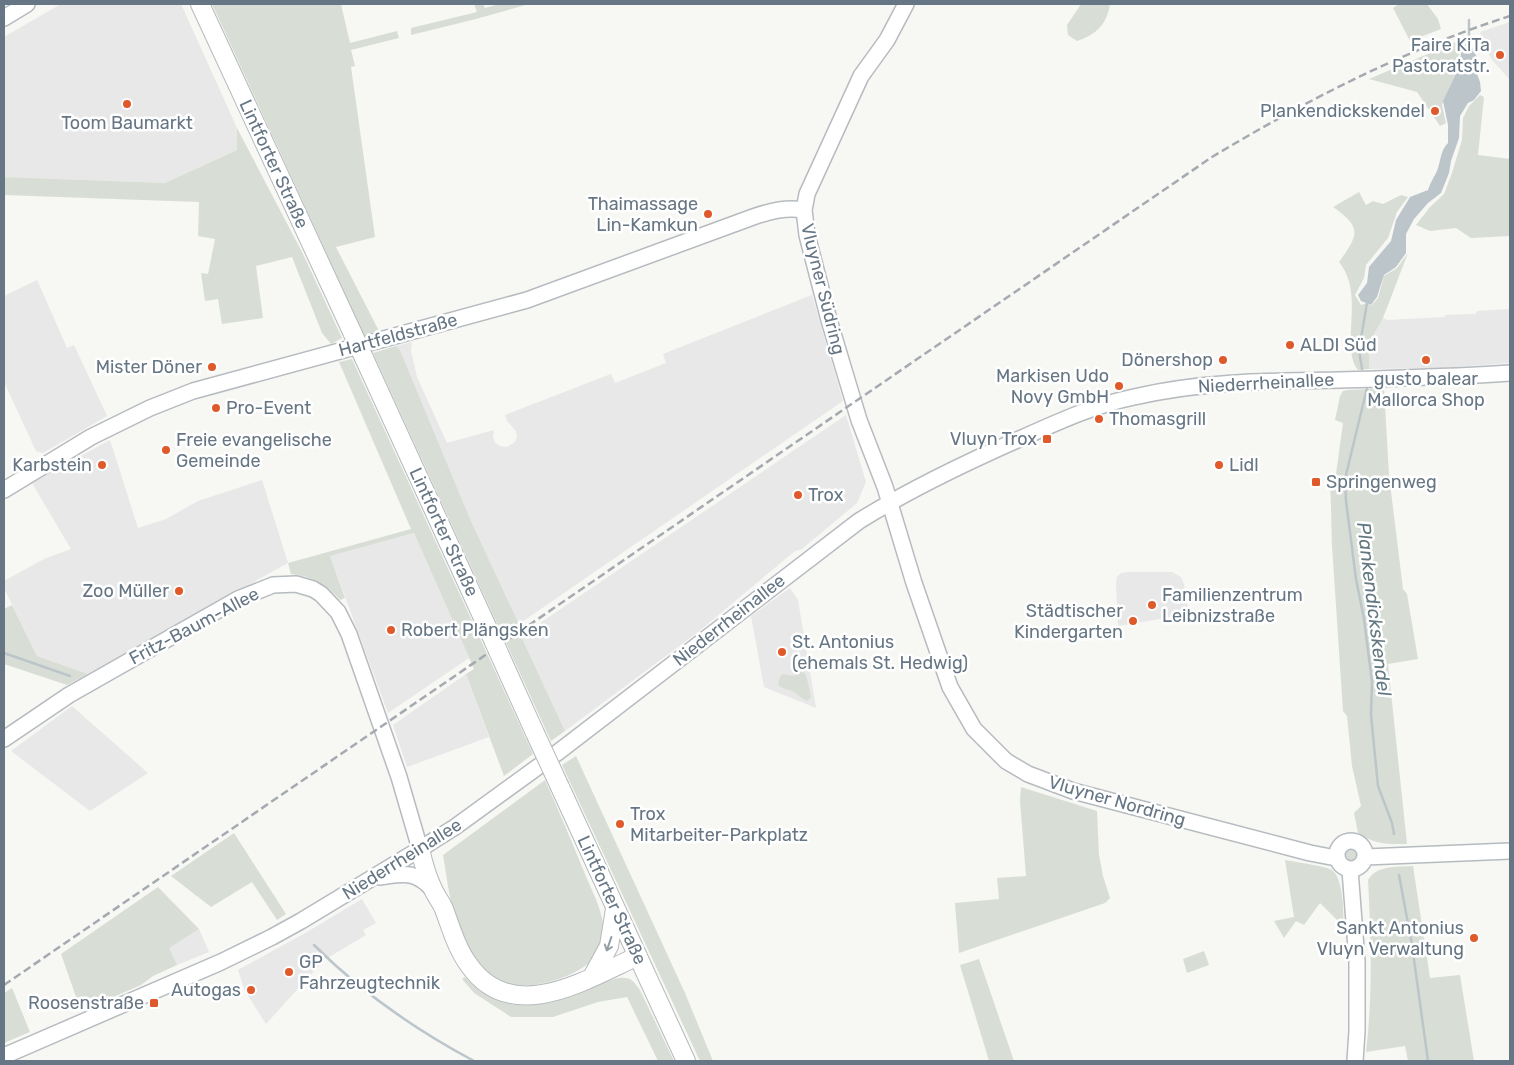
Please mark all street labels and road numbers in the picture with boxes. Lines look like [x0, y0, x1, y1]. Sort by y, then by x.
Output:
street label: Lintforter Straße [235, 96, 313, 232]
street label: Vluyner Südring [796, 221, 850, 357]
street label: Hartfeldstraße [336, 309, 460, 361]
street label: Niederrheinallee [1197, 368, 1335, 398]
street label: Lintforter Straße [405, 464, 483, 600]
street label: Niederrheinallee [668, 569, 790, 671]
street label: Fritz-Baum-Allee [125, 583, 263, 669]
street label: Vluyner Nordring [1046, 771, 1188, 831]
street label: Niederrheinallee [338, 813, 466, 905]
street label: Lintforter Straße [573, 832, 651, 968]

